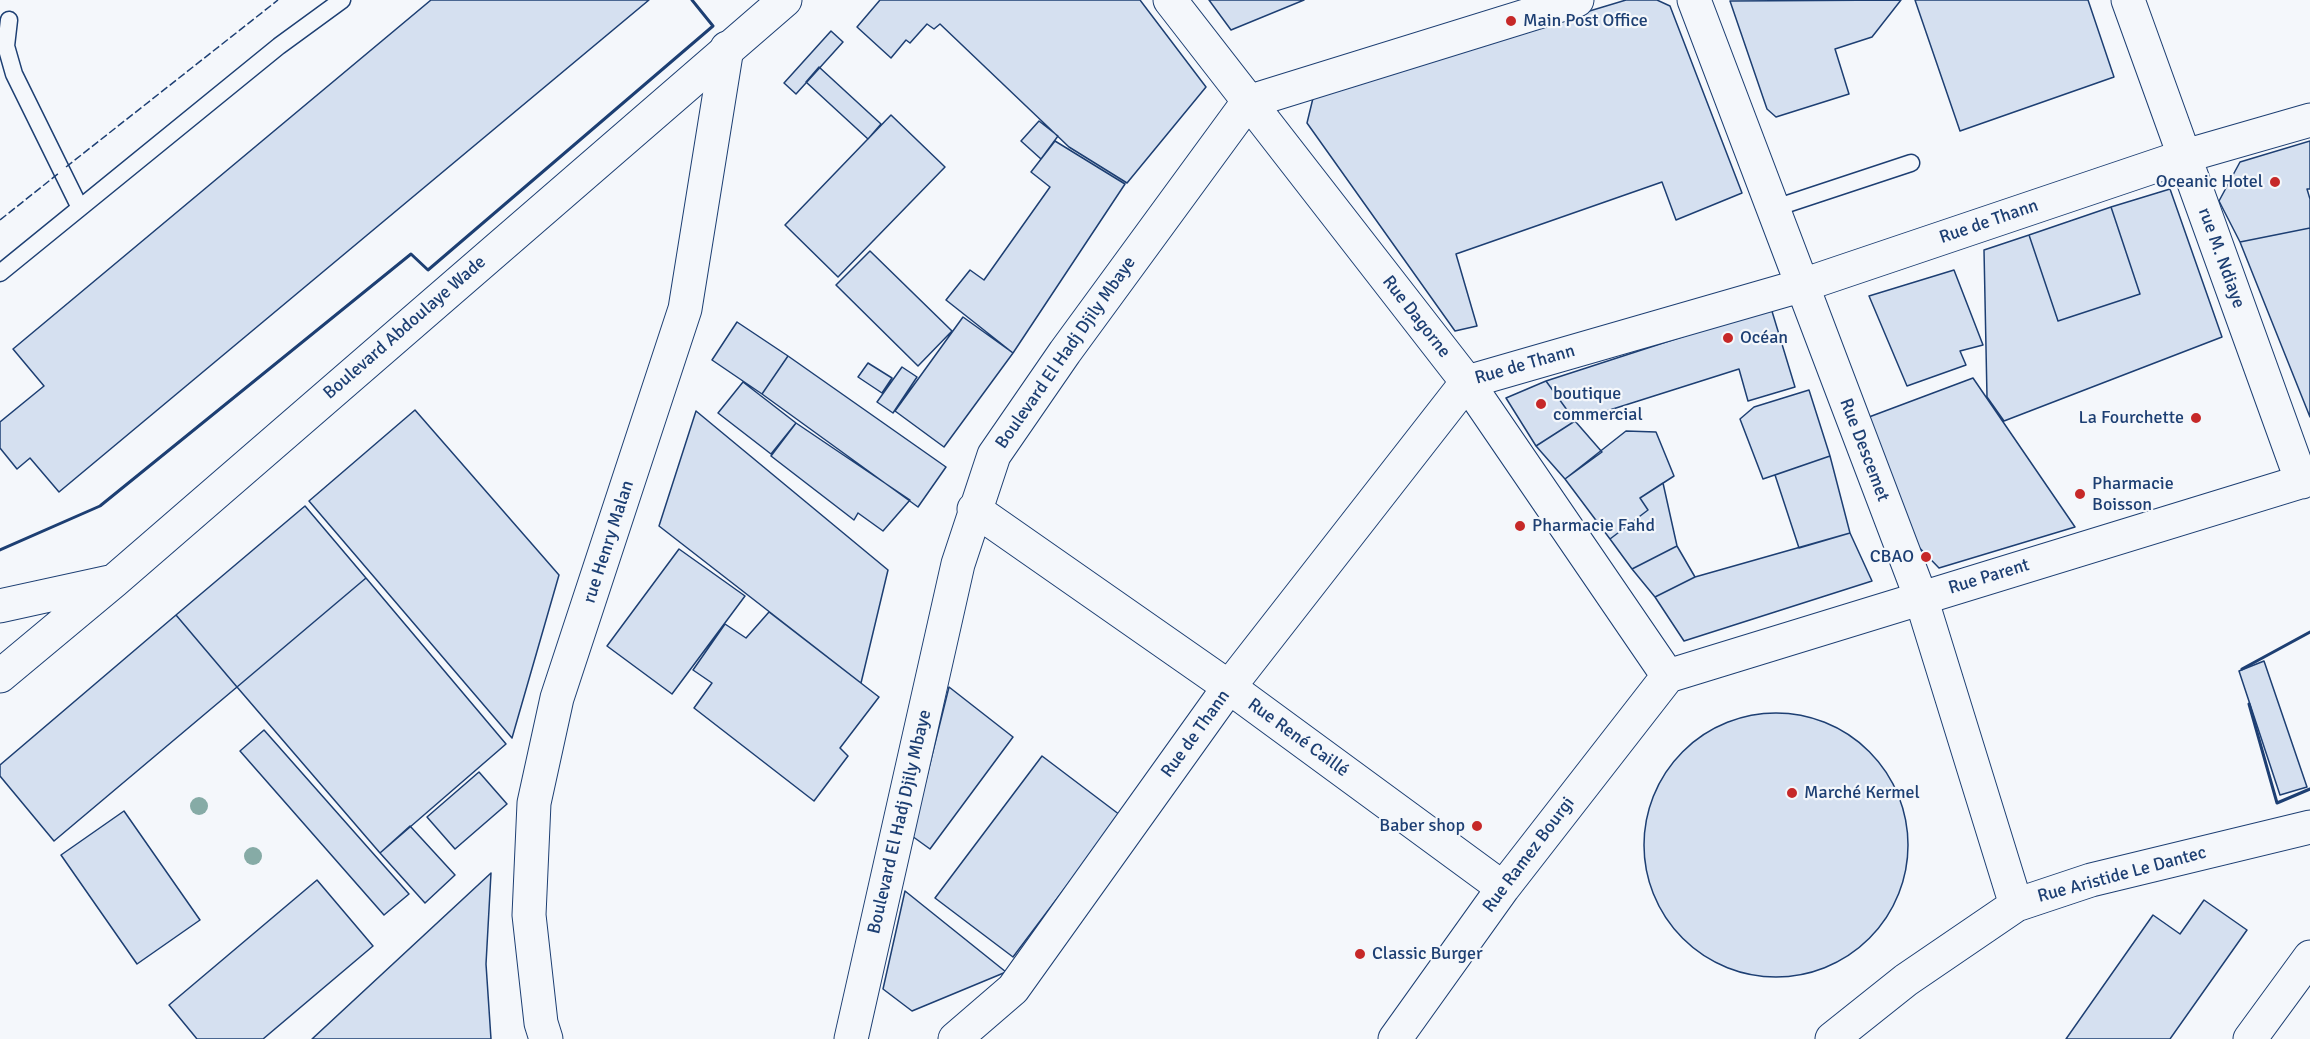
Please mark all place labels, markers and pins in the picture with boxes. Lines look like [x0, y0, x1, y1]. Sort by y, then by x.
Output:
place label: Main Post Office [1523, 10, 1648, 32]
marker: Main Post Office [1504, 14, 1518, 28]
place label: Oceanic Hotel [2156, 171, 2263, 193]
marker: Oceanic Hotel [2268, 175, 2282, 189]
place label: Océan [1740, 327, 1788, 349]
marker: Océan [1721, 331, 1735, 345]
place label: boutique commercial [1553, 383, 1643, 426]
marker: boutique commercial [1534, 397, 1548, 411]
place label: La Fourchette [2079, 407, 2184, 429]
marker: La Fourchette [2189, 411, 2203, 425]
place label: Pharmacie Boisson [2092, 473, 2174, 516]
marker: Pharmacie Boisson [2073, 487, 2087, 501]
place label: Pharmacie Fahd [1532, 515, 1655, 537]
marker: Pharmacie Fahd [1513, 519, 1527, 533]
place label: CBAO [1870, 546, 1914, 568]
marker: CBAO [1919, 550, 1933, 564]
place label: Marché Kermel [1804, 782, 1920, 804]
marker: Marché Kermel [1785, 786, 1799, 800]
place label: Baber shop [1379, 815, 1465, 837]
marker: Baber shop [1470, 819, 1484, 833]
place label: Classic Burger [1372, 943, 1483, 965]
marker: Classic Burger [1353, 947, 1367, 961]

